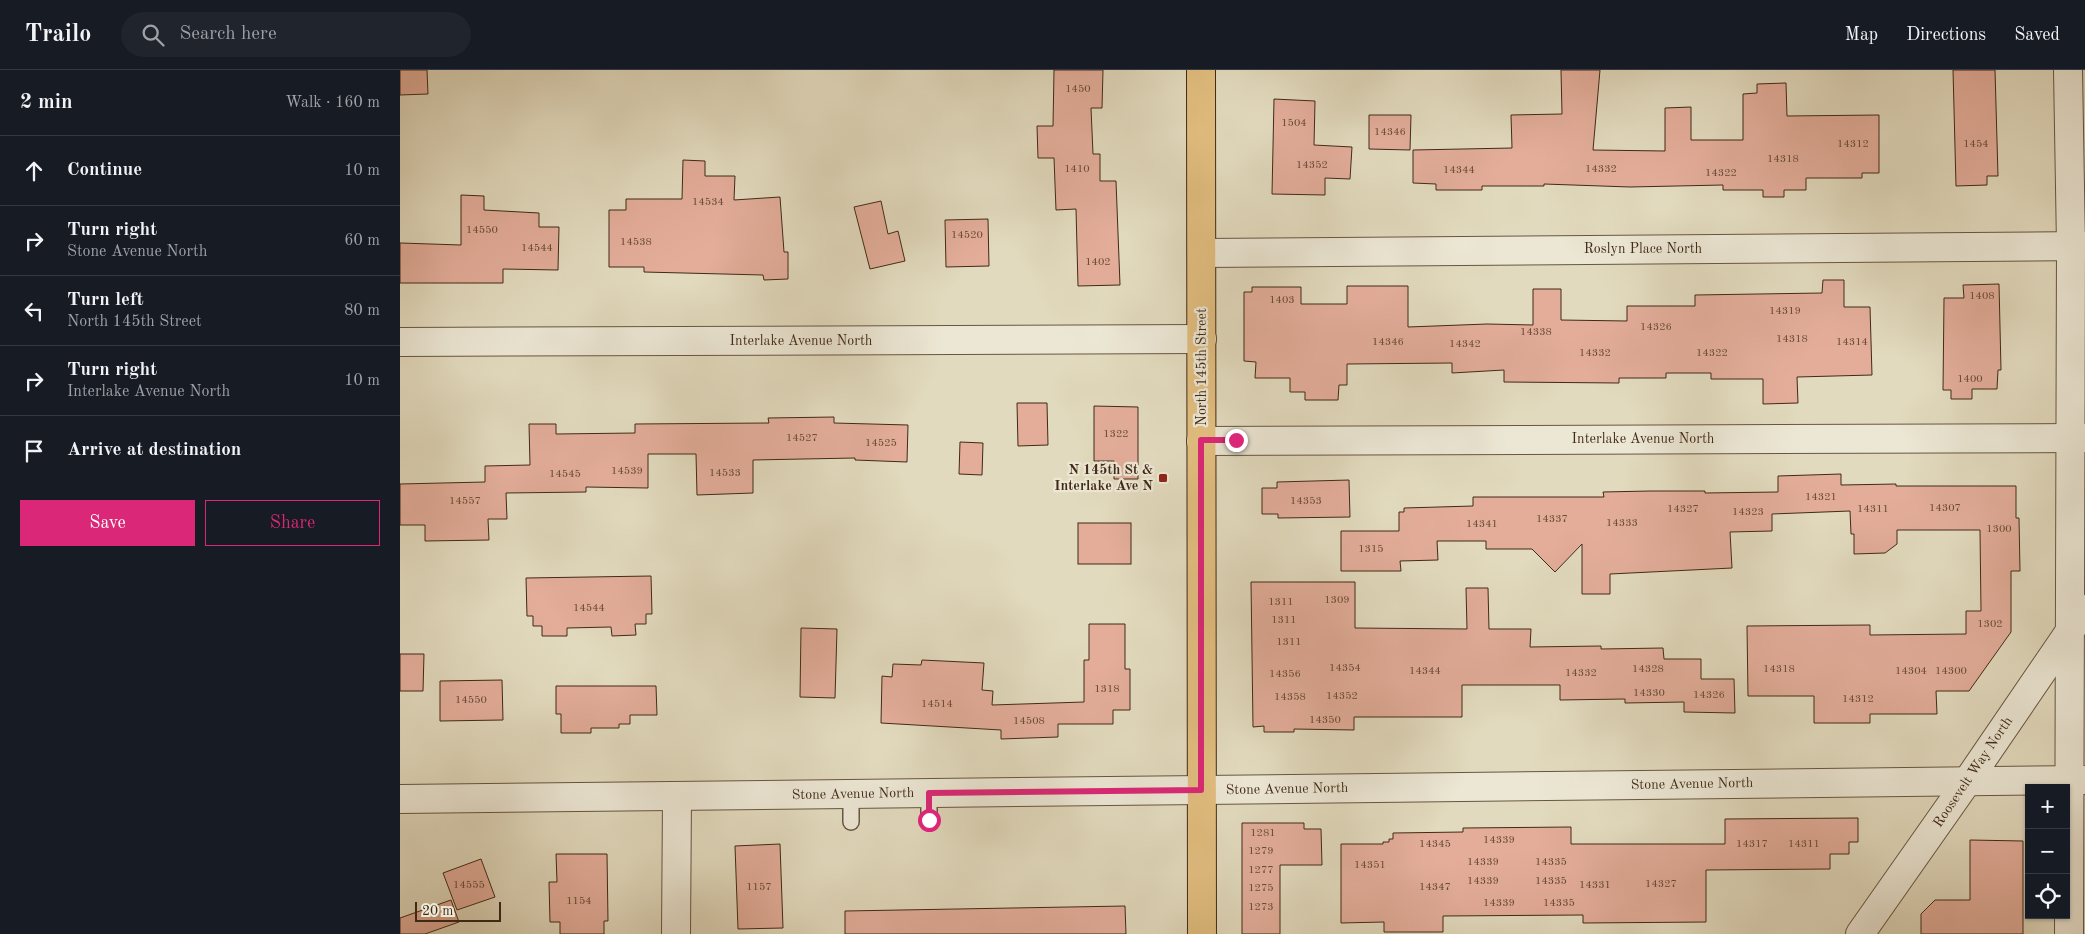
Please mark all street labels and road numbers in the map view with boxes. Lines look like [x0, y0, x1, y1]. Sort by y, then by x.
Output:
street label: Roslyn Place North [1584, 242, 1703, 256]
street label: North 145th Street [1195, 308, 1209, 426]
street label: Interlake Avenue North [730, 334, 873, 348]
street label: Interlake Avenue North [1572, 432, 1715, 446]
street label: Roosevelt Way North [1931, 714, 2015, 830]
street label: Stone Avenue North [1630, 776, 1754, 792]
street label: Stone Avenue North [1225, 781, 1349, 797]
street label: Stone Avenue North [791, 786, 915, 802]

